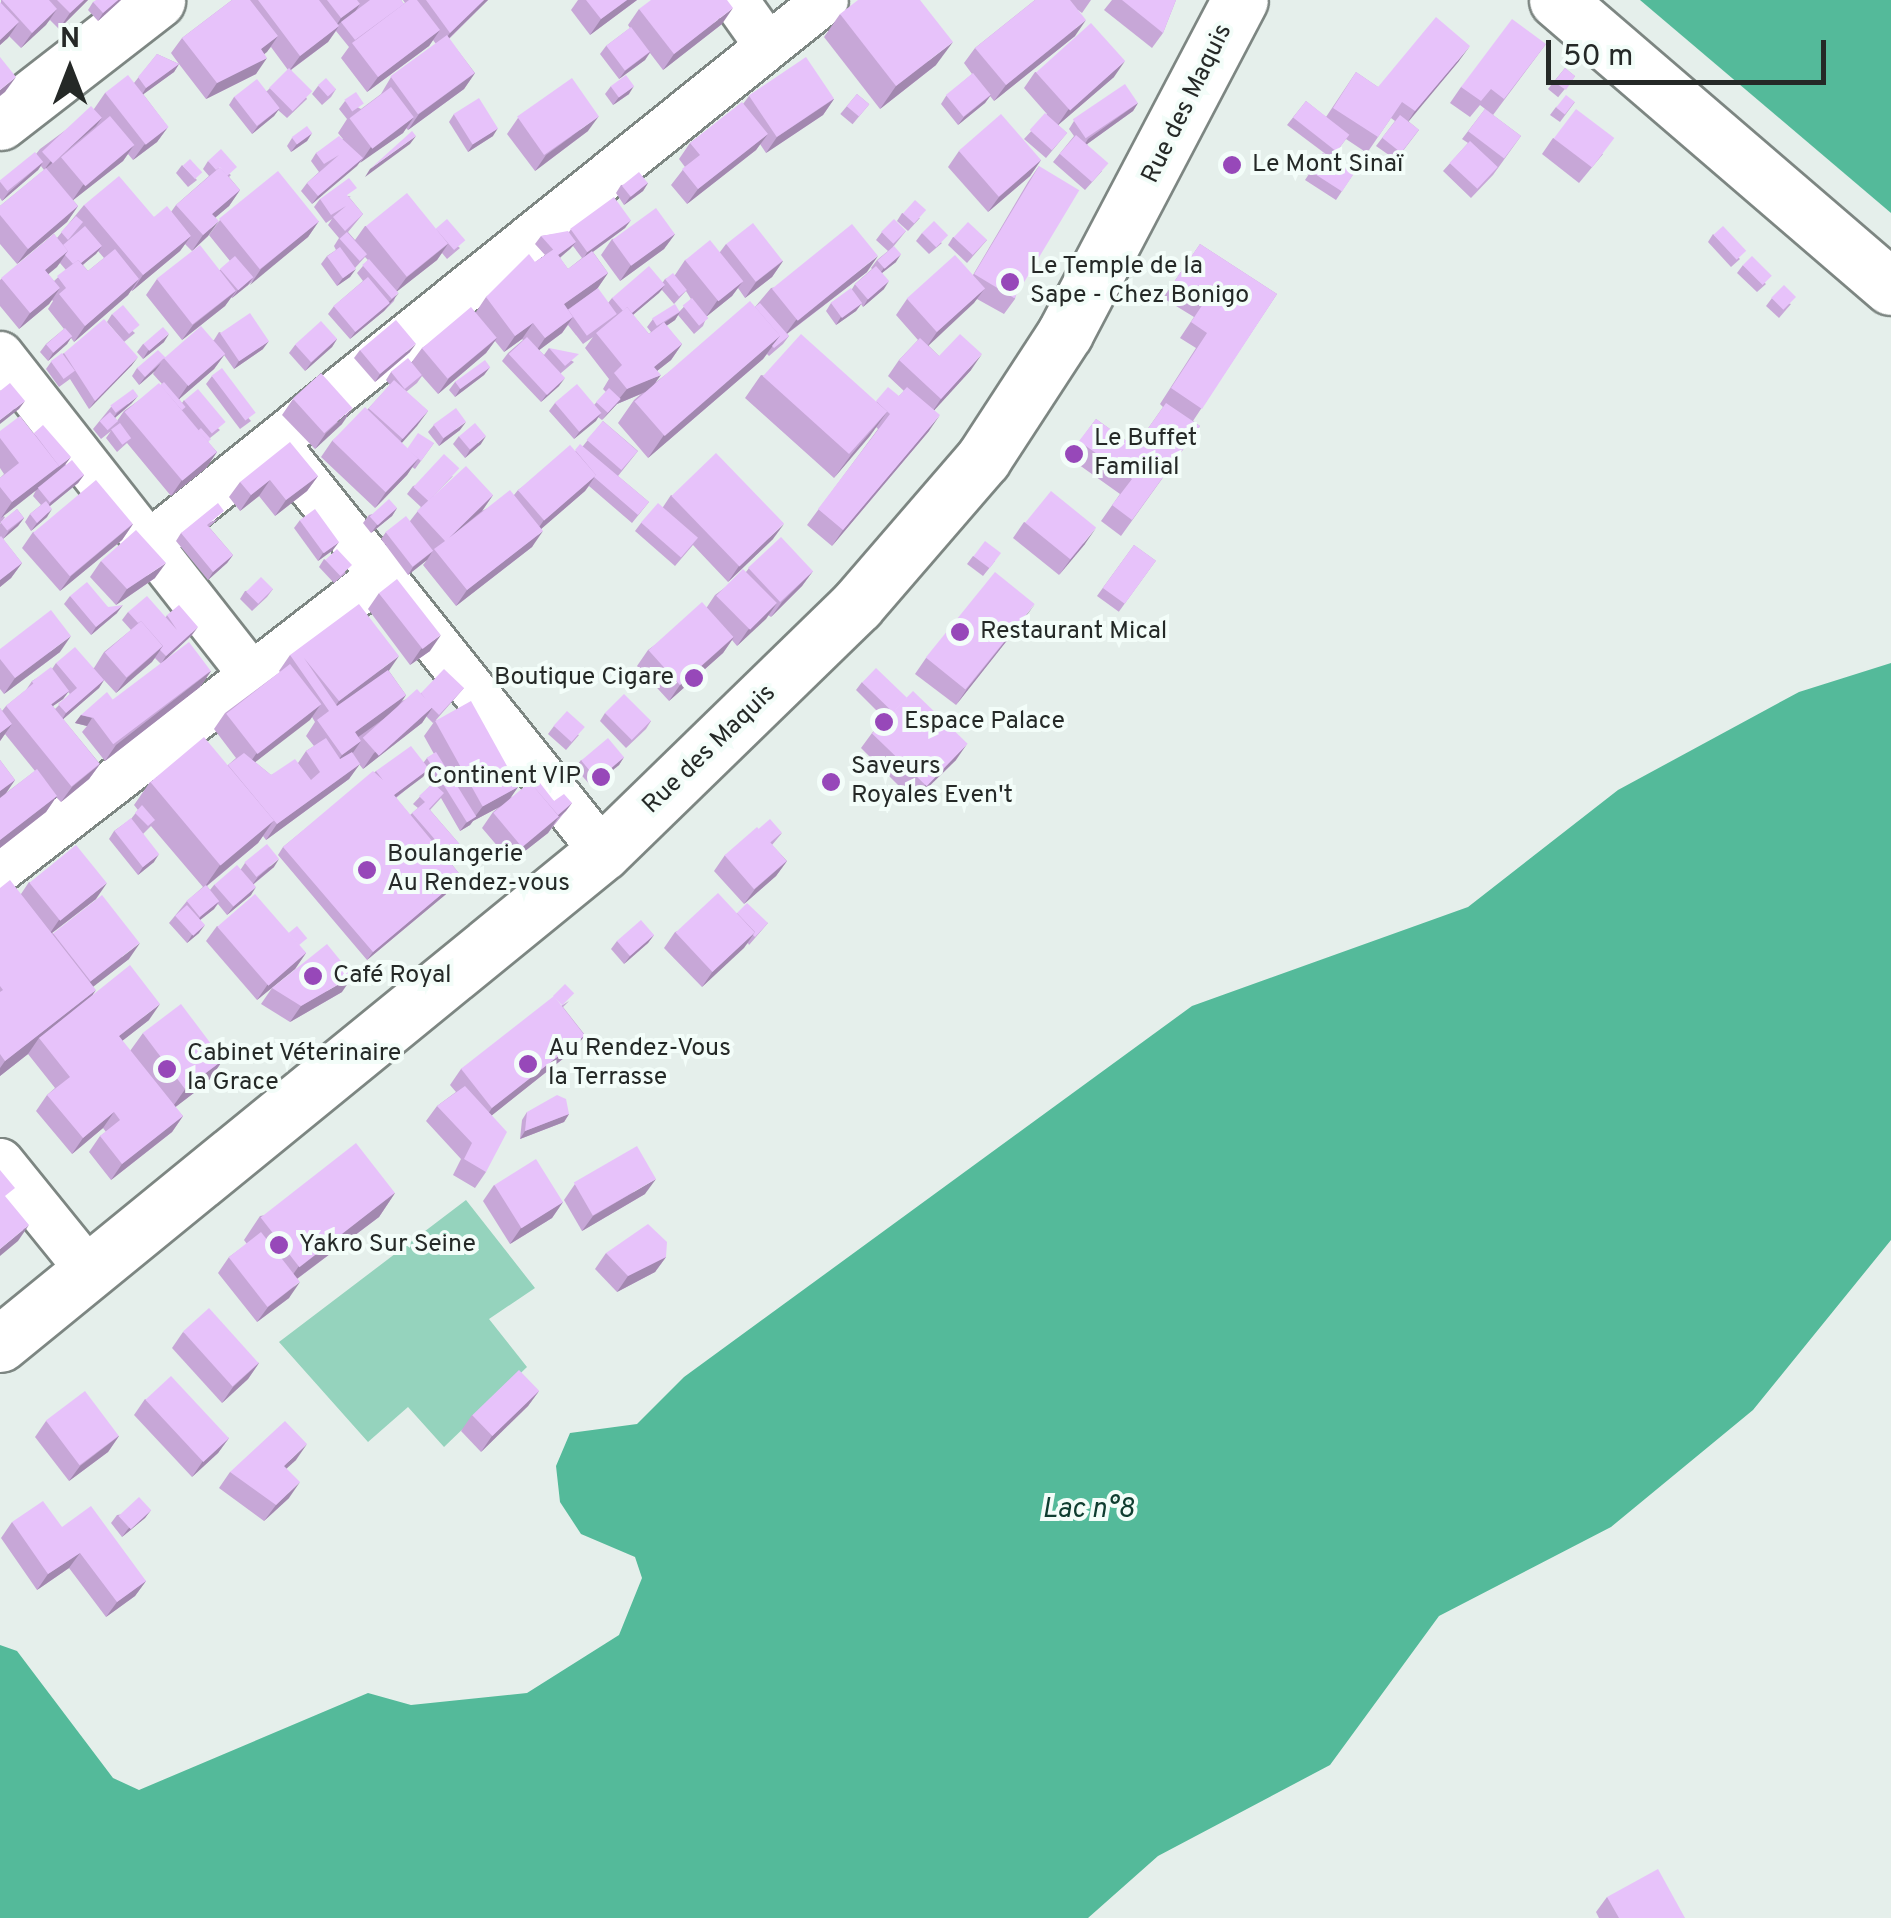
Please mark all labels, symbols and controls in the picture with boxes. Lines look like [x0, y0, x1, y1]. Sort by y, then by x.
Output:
street label: Rue des Maquis [1136, 19, 1240, 189]
north arrow [20, 20, 120, 120]
scale bar [1551, 20, 1831, 82]
text: N [60, 22, 80, 58]
text: 50 m [1563, 39, 1633, 76]
place label: Le Mont Sinaï [1252, 150, 1403, 180]
marker: Le Mont Sinaï [1221, 154, 1243, 176]
place label: Le Temple de la Sape - Chez Bonigo [1030, 253, 1249, 312]
marker: Le Temple de la Sape - Chez Bonigo [999, 271, 1021, 293]
place label: Le Buffet Familial [1094, 425, 1197, 484]
marker: Le Buffet Familial [1063, 443, 1085, 465]
place label: Restaurant Mical [980, 617, 1167, 647]
marker: Restaurant Mical [949, 621, 971, 643]
place label: Boutique Cigare [494, 663, 674, 693]
marker: Boutique Cigare [683, 667, 705, 689]
street label: Rue des Maquis [637, 679, 783, 821]
place label: Espace Palace [904, 707, 1065, 737]
marker: Espace Palace [873, 711, 895, 733]
place label: Saveurs Royales Even't [851, 753, 1013, 812]
place label: Continent VIP [426, 762, 581, 792]
marker: Continent VIP [590, 766, 612, 788]
marker: Saveurs Royales Even't [820, 771, 842, 793]
place label: Boulangerie Au Rendez-vous [387, 841, 570, 900]
marker: Boulangerie Au Rendez-vous [356, 859, 378, 881]
place label: Café Royal [333, 961, 452, 991]
marker: Café Royal [302, 965, 324, 987]
place label: Au Rendez-Vous la Terrasse [548, 1035, 731, 1094]
place label: Cabinet Véterinaire la Grace [187, 1040, 402, 1099]
marker: Au Rendez-Vous la Terrasse [517, 1053, 539, 1075]
marker: Cabinet Véterinaire la Grace [156, 1058, 178, 1080]
place label: Yakro Sur Seine [299, 1230, 476, 1260]
marker: Yakro Sur Seine [268, 1234, 290, 1256]
water label: Lac n°8 [1042, 1493, 1134, 1527]

